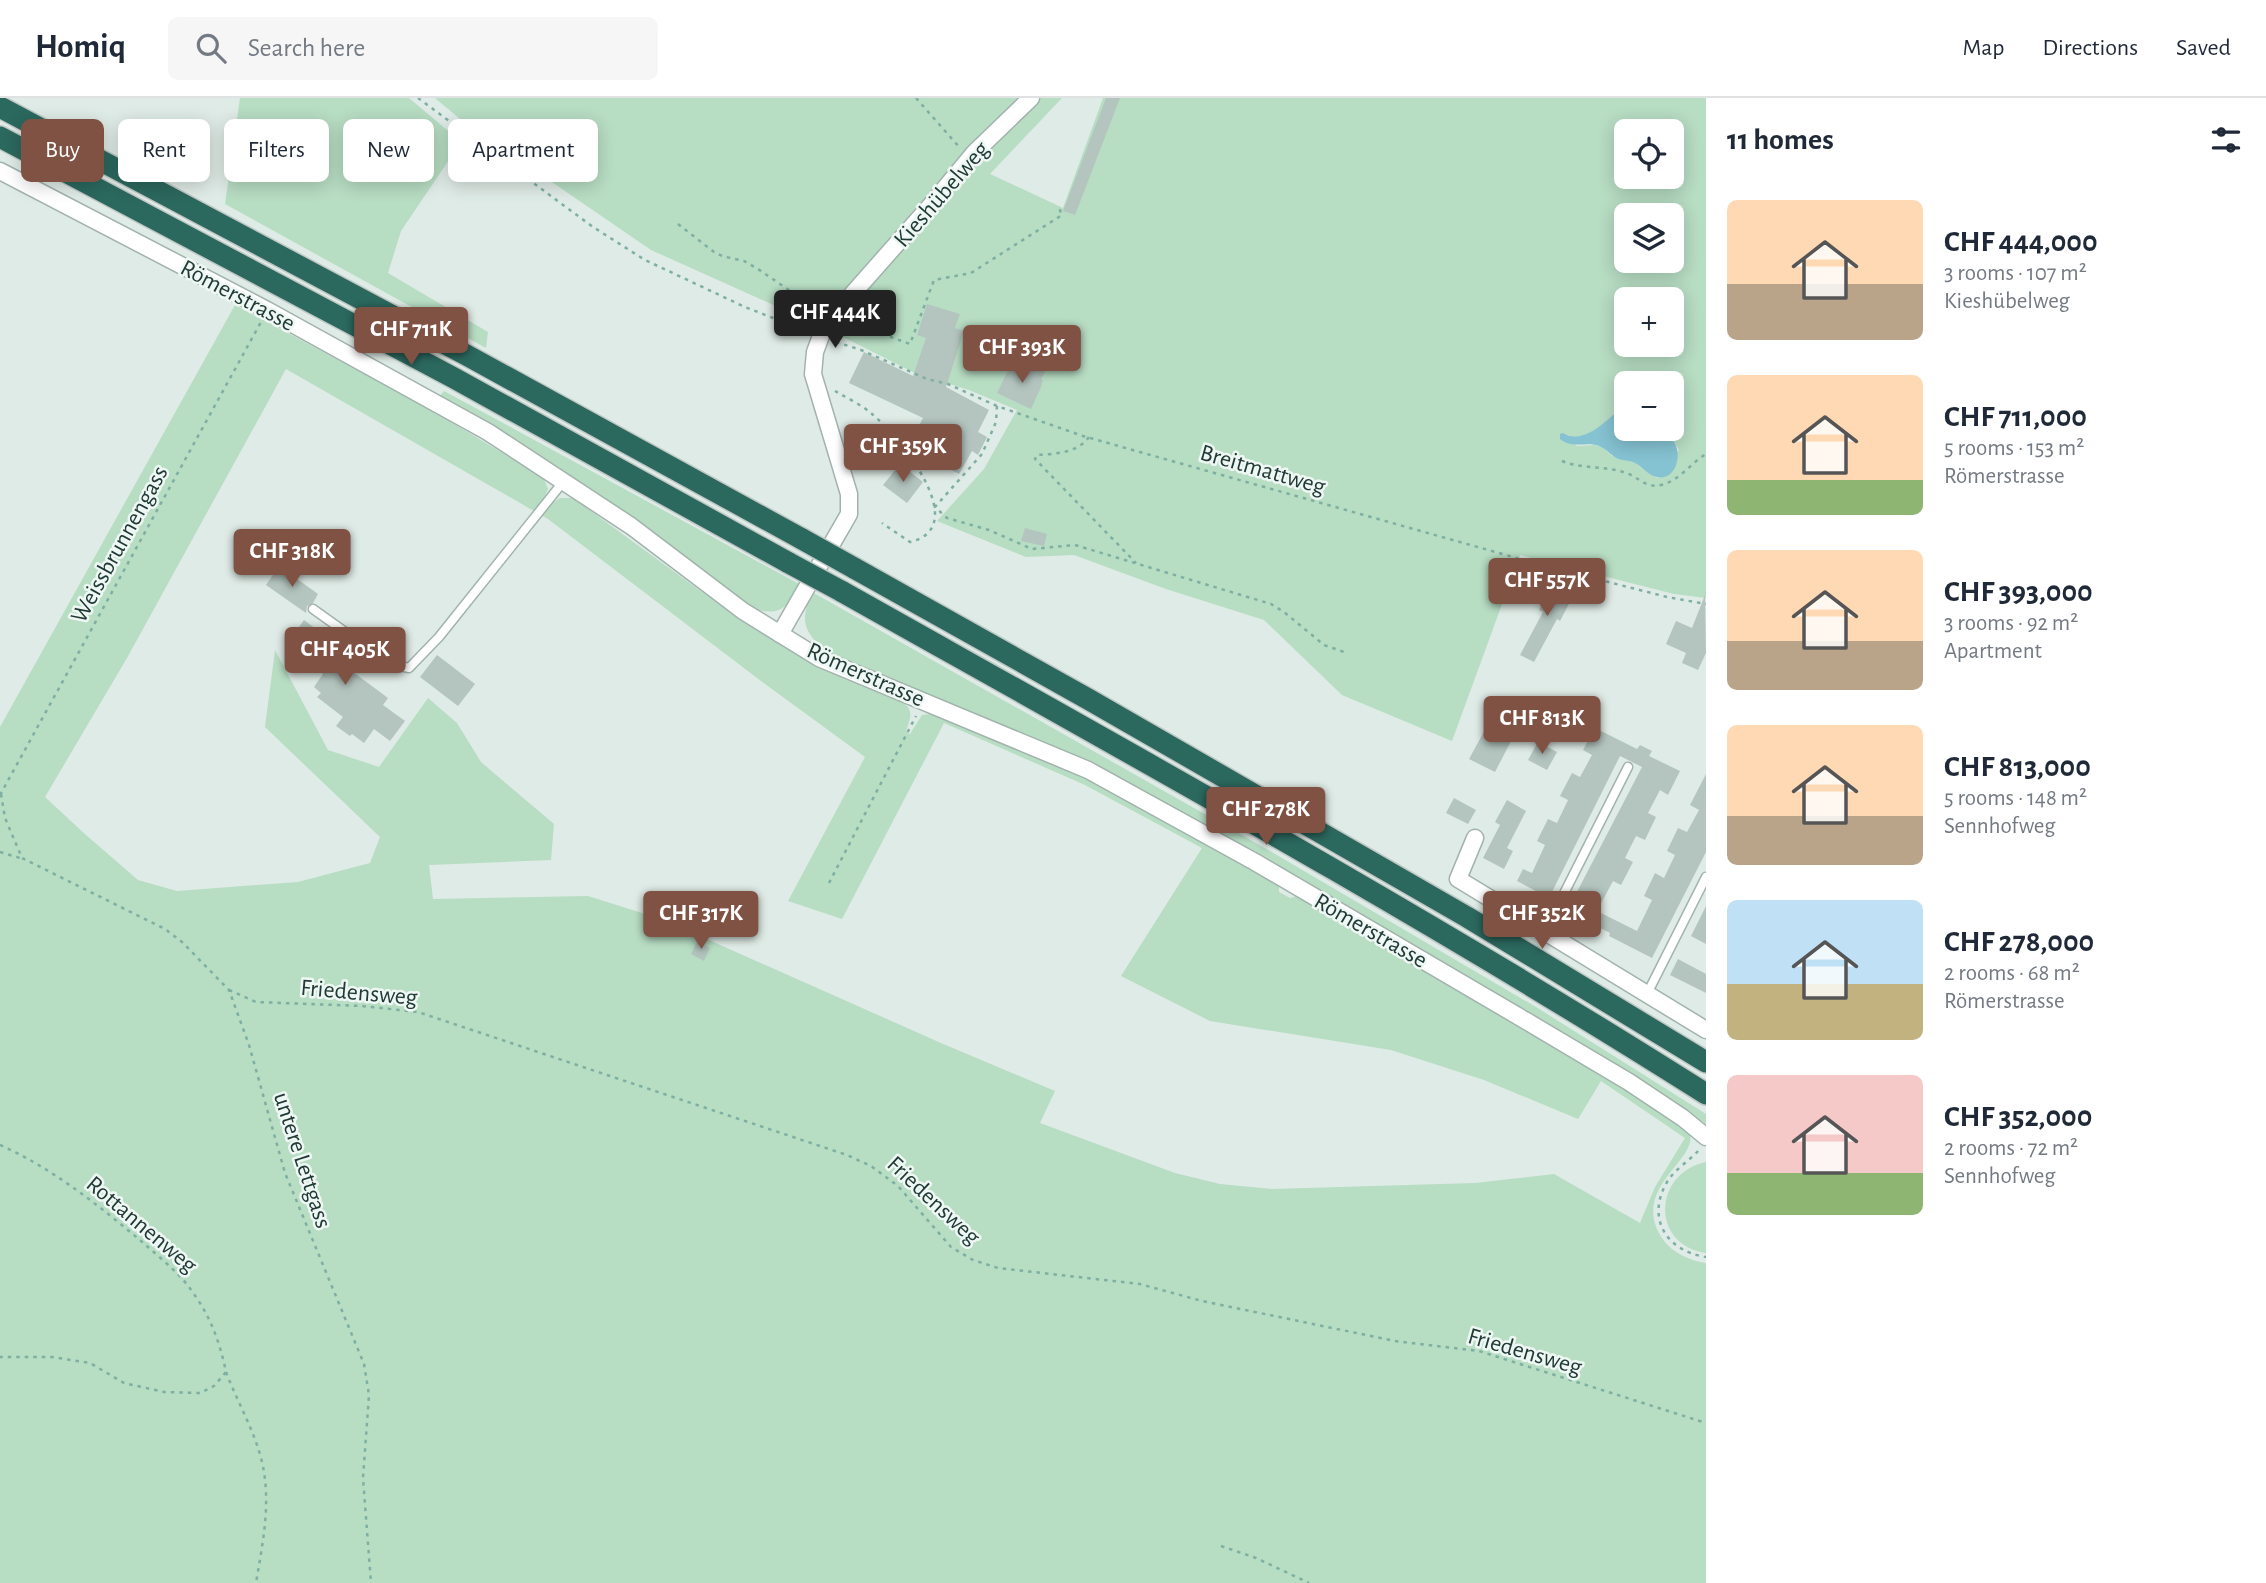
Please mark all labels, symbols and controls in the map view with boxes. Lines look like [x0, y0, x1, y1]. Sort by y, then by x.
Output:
search box [168, 17, 658, 80]
icon: search [192, 29, 230, 67]
text: Homiq [35, 31, 126, 64]
text: Search here [248, 35, 365, 61]
text: Map [1962, 36, 2004, 60]
text: Directions [2042, 36, 2138, 60]
text: Saved [2176, 36, 2231, 60]
chip: Buy [21, 119, 104, 182]
chip: Rent [118, 119, 210, 182]
chip: Filters [224, 119, 329, 182]
chip: New [343, 119, 434, 182]
chip: Apartment [448, 119, 598, 182]
map controls [1614, 119, 1684, 441]
button: locate [1614, 119, 1684, 189]
icon: filters [2207, 121, 2245, 159]
text: 11 homes [1727, 125, 1834, 155]
street label: Kieshübelweg [890, 137, 994, 252]
button: layers [1614, 203, 1684, 273]
text: CHF 444,000 [1944, 227, 2098, 257]
icon: home [1783, 228, 1867, 312]
street label: Römerstrasse [176, 256, 299, 336]
text: 3 rooms · 107 m² [1944, 262, 2087, 285]
button: + [1614, 287, 1684, 357]
pin: CHF 444K [763, 290, 907, 350]
text: Kieshübelweg [1944, 290, 2070, 313]
text: CHF 444K [790, 301, 880, 324]
pin: CHF 711K [339, 308, 483, 367]
text: CHF 711K [370, 318, 452, 341]
pin: CHF 393K [950, 326, 1094, 385]
text: CHF 393K [979, 336, 1065, 359]
button: − [1614, 371, 1684, 441]
text: CHF 711,000 [1944, 402, 2087, 432]
icon: home [1783, 403, 1867, 487]
pin: CHF 359K [831, 424, 975, 484]
text: CHF 359K [860, 435, 946, 458]
text: 5 rooms · 153 m² [1944, 437, 2084, 460]
street label: Breitmattweg [1197, 441, 1328, 499]
street label: Weissbrunnengass [67, 462, 173, 627]
text: Römerstrasse [1944, 465, 2065, 488]
pin: CHF 318K [220, 530, 364, 589]
text: CHF 318K [250, 540, 334, 563]
pin: CHF 557K [1475, 559, 1619, 618]
text: CHF 557K [1504, 569, 1590, 592]
text: CHF 393,000 [1944, 577, 2093, 607]
icon: home [1783, 578, 1867, 662]
text: 3 rooms · 92 m² [1944, 612, 2078, 635]
pin: CHF 405K [273, 628, 417, 687]
text: CHF 405K [301, 638, 389, 661]
street label: Römerstrasse [803, 638, 928, 711]
text: Apartment [1944, 640, 2042, 663]
pin: CHF 813K [1470, 696, 1614, 756]
text: CHF 813K [1500, 707, 1584, 730]
text: CHF 813,000 [1944, 752, 2091, 782]
icon: home [1783, 753, 1867, 837]
text: 5 rooms · 148 m² [1944, 787, 2087, 810]
pin: CHF 278K [1194, 788, 1338, 847]
text: CHF 278K [1222, 798, 1310, 821]
text: Sennhofweg [1944, 815, 2055, 838]
street label: Römerstrasse [1310, 889, 1431, 973]
pin: CHF 317K [629, 892, 773, 951]
pin: CHF 352K [1470, 892, 1614, 951]
text: CHF 317K [659, 902, 743, 925]
text: CHF 352K [1499, 902, 1585, 925]
text: CHF 278,000 [1944, 927, 2094, 957]
icon: home [1783, 928, 1867, 1012]
text: 2 rooms · 68 m² [1944, 962, 2080, 985]
street label: Friedensweg [299, 976, 419, 1010]
text: Römerstrasse [1944, 990, 2065, 1013]
street label: untere Lettgass [269, 1089, 335, 1231]
text: CHF 352,000 [1944, 1102, 2092, 1132]
icon: home [1783, 1103, 1867, 1187]
text: 2 rooms · 72 m² [1944, 1137, 2078, 1160]
street label: Friedensweg [882, 1152, 985, 1250]
text: Sennhofweg [1944, 1165, 2055, 1188]
street label: Rottannenweg [81, 1172, 202, 1278]
street label: Friedensweg [1465, 1324, 1585, 1380]

